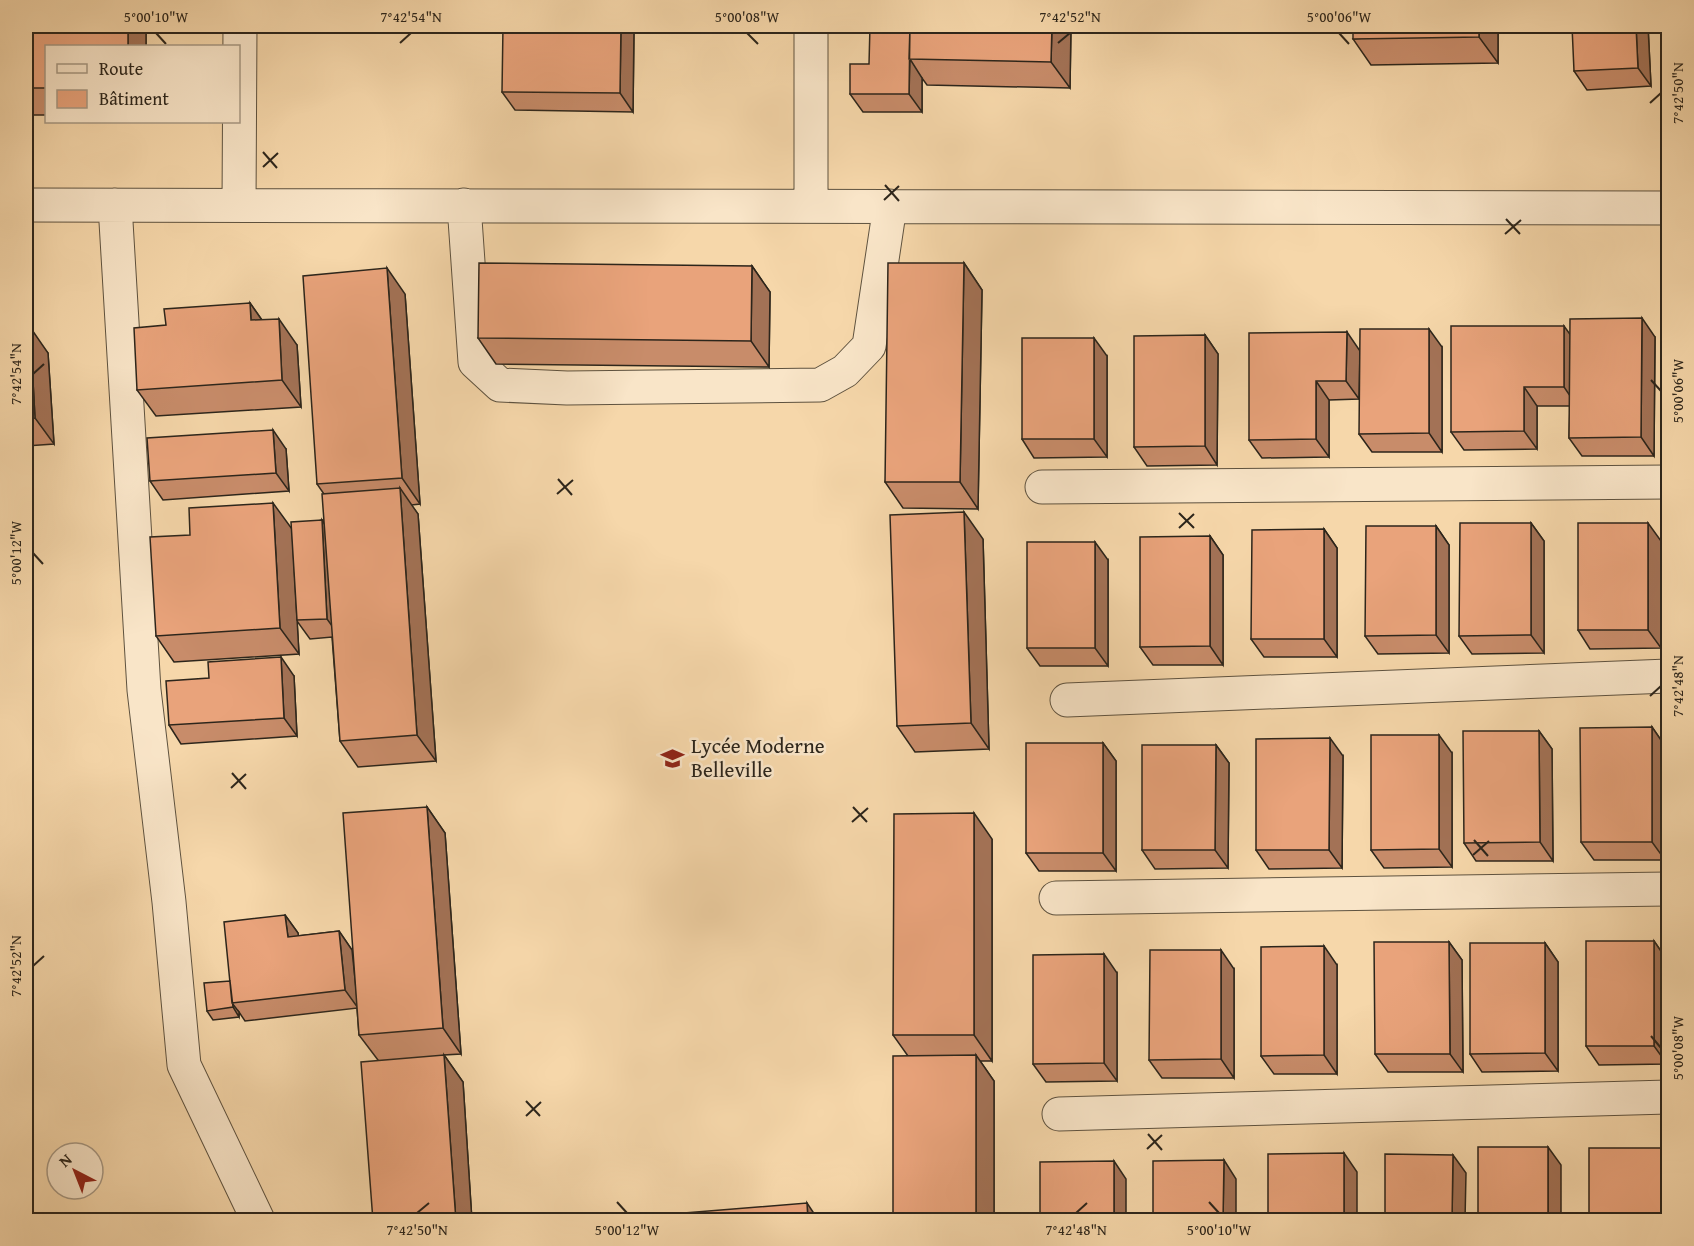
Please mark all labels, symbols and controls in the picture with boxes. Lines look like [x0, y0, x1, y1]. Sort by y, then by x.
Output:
text: 5°00'10"W [124, 6, 189, 27]
text: 7°42'54"N [380, 6, 442, 27]
text: 5°00'08"W [715, 6, 780, 27]
text: 7°42'52"N [1039, 6, 1101, 27]
text: 5°00'06"W [1307, 6, 1372, 27]
legend [45, 45, 240, 123]
text: Route [99, 55, 143, 82]
text: 7°42'50"N [1667, 62, 1688, 124]
text: Bâtiment [99, 85, 169, 112]
text: 7°42'54"N [5, 343, 26, 405]
text: 5°00'06"W [1667, 358, 1688, 423]
text: 5°00'12"W [5, 520, 26, 585]
text: 7°42'48"N [1667, 655, 1688, 717]
place label: Lycée Moderne Belleville [691, 730, 825, 785]
school or university icon: Lycée Moderne Belleville [660, 745, 686, 771]
text: 7°42'52"N [5, 935, 26, 997]
text: 5°00'08"W [1667, 1015, 1688, 1080]
north arrow [45, 1141, 105, 1201]
text: N [53, 1147, 77, 1172]
text: 7°42'50"N [386, 1219, 448, 1240]
text: 5°00'12"W [595, 1219, 660, 1240]
text: 7°42'48"N [1045, 1219, 1107, 1240]
text: 5°00'10"W [1187, 1219, 1252, 1240]

